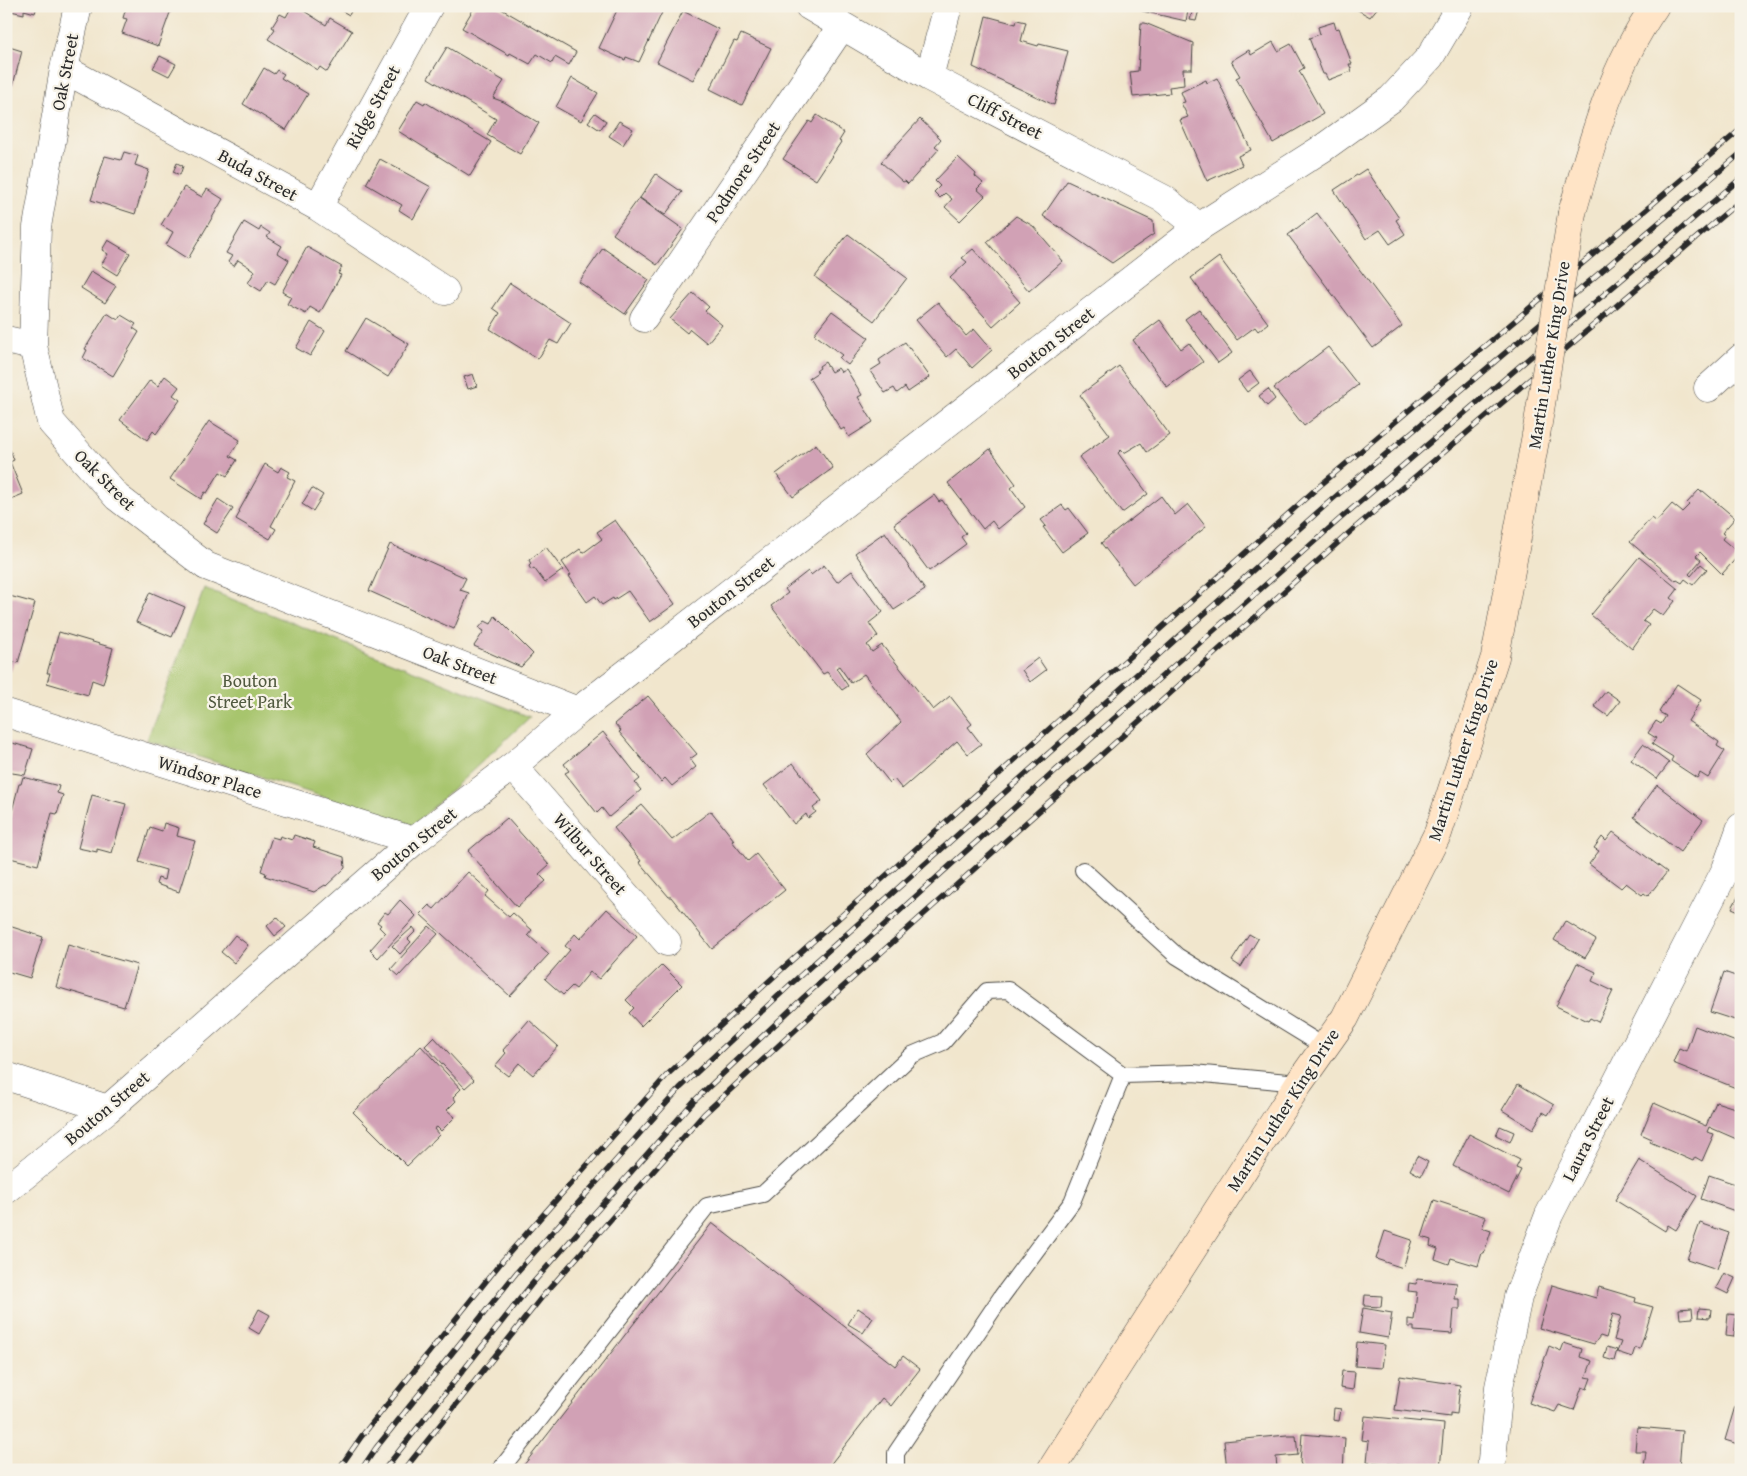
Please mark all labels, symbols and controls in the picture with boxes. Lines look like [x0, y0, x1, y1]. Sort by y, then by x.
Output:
street label: Oak Street [44, 30, 85, 113]
street label: Ridge Street [338, 59, 407, 154]
street label: Cliff Street [963, 85, 1048, 146]
street label: Podmore Street [699, 115, 787, 228]
street label: Buda Street [213, 142, 304, 208]
street label: Martin Luther King Drive [1520, 259, 1577, 451]
street label: Bouton Street [1001, 299, 1101, 385]
street label: Oak Street [68, 442, 143, 517]
street label: Bouton Street [681, 548, 781, 634]
street label: Oak Street [419, 638, 502, 691]
street label: Martin Luther King Drive [1420, 655, 1505, 844]
park label: Bouton Street Park [208, 667, 293, 715]
street label: Windsor Place [155, 748, 265, 805]
street label: Bouton Street [365, 800, 463, 887]
street label: Wilbur Street [547, 807, 634, 901]
street label: Martin Luther King Drive [1219, 1023, 1346, 1197]
street label: Bouton Street [58, 1063, 156, 1151]
street label: Laura Street [1555, 1091, 1621, 1186]

